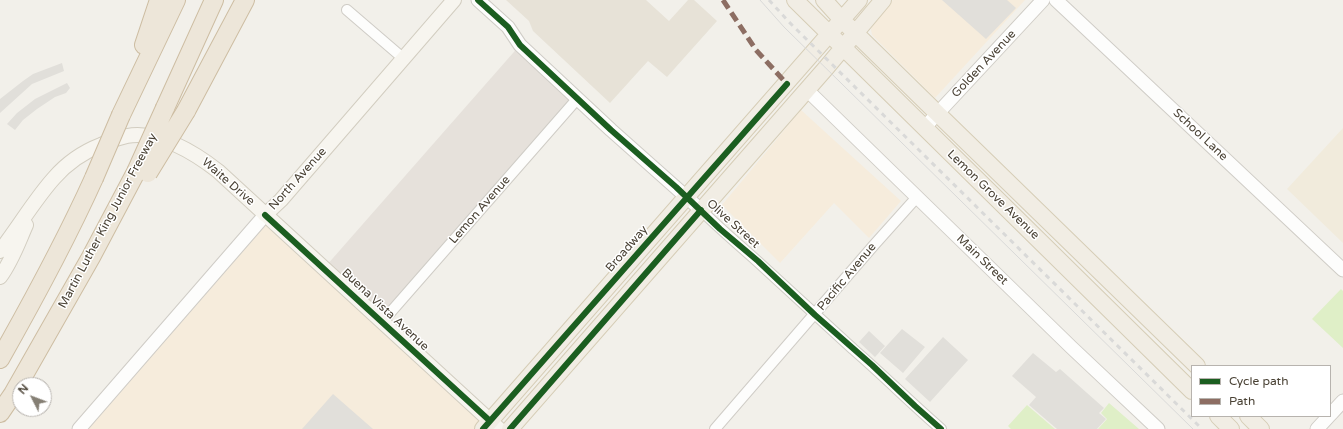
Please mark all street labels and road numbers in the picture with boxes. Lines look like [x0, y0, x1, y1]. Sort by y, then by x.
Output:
street label: Golden Avenue [949, 27, 1019, 101]
street label: School Lane [1170, 106, 1230, 164]
street label: Martin Luther King Junior Freeway [56, 131, 160, 311]
street label: North Avenue [266, 145, 330, 213]
street label: Lemon Grove Avenue [944, 147, 1042, 243]
street label: Waite Drive [199, 155, 257, 209]
street label: Lemon Avenue [447, 173, 513, 247]
street label: Olive Street [704, 197, 762, 251]
street label: Broadway [603, 223, 651, 275]
street label: Main Street [953, 232, 1011, 288]
street label: Pacific Avenue [814, 240, 880, 314]
street label: Buena Vista Avenue [338, 266, 432, 354]

